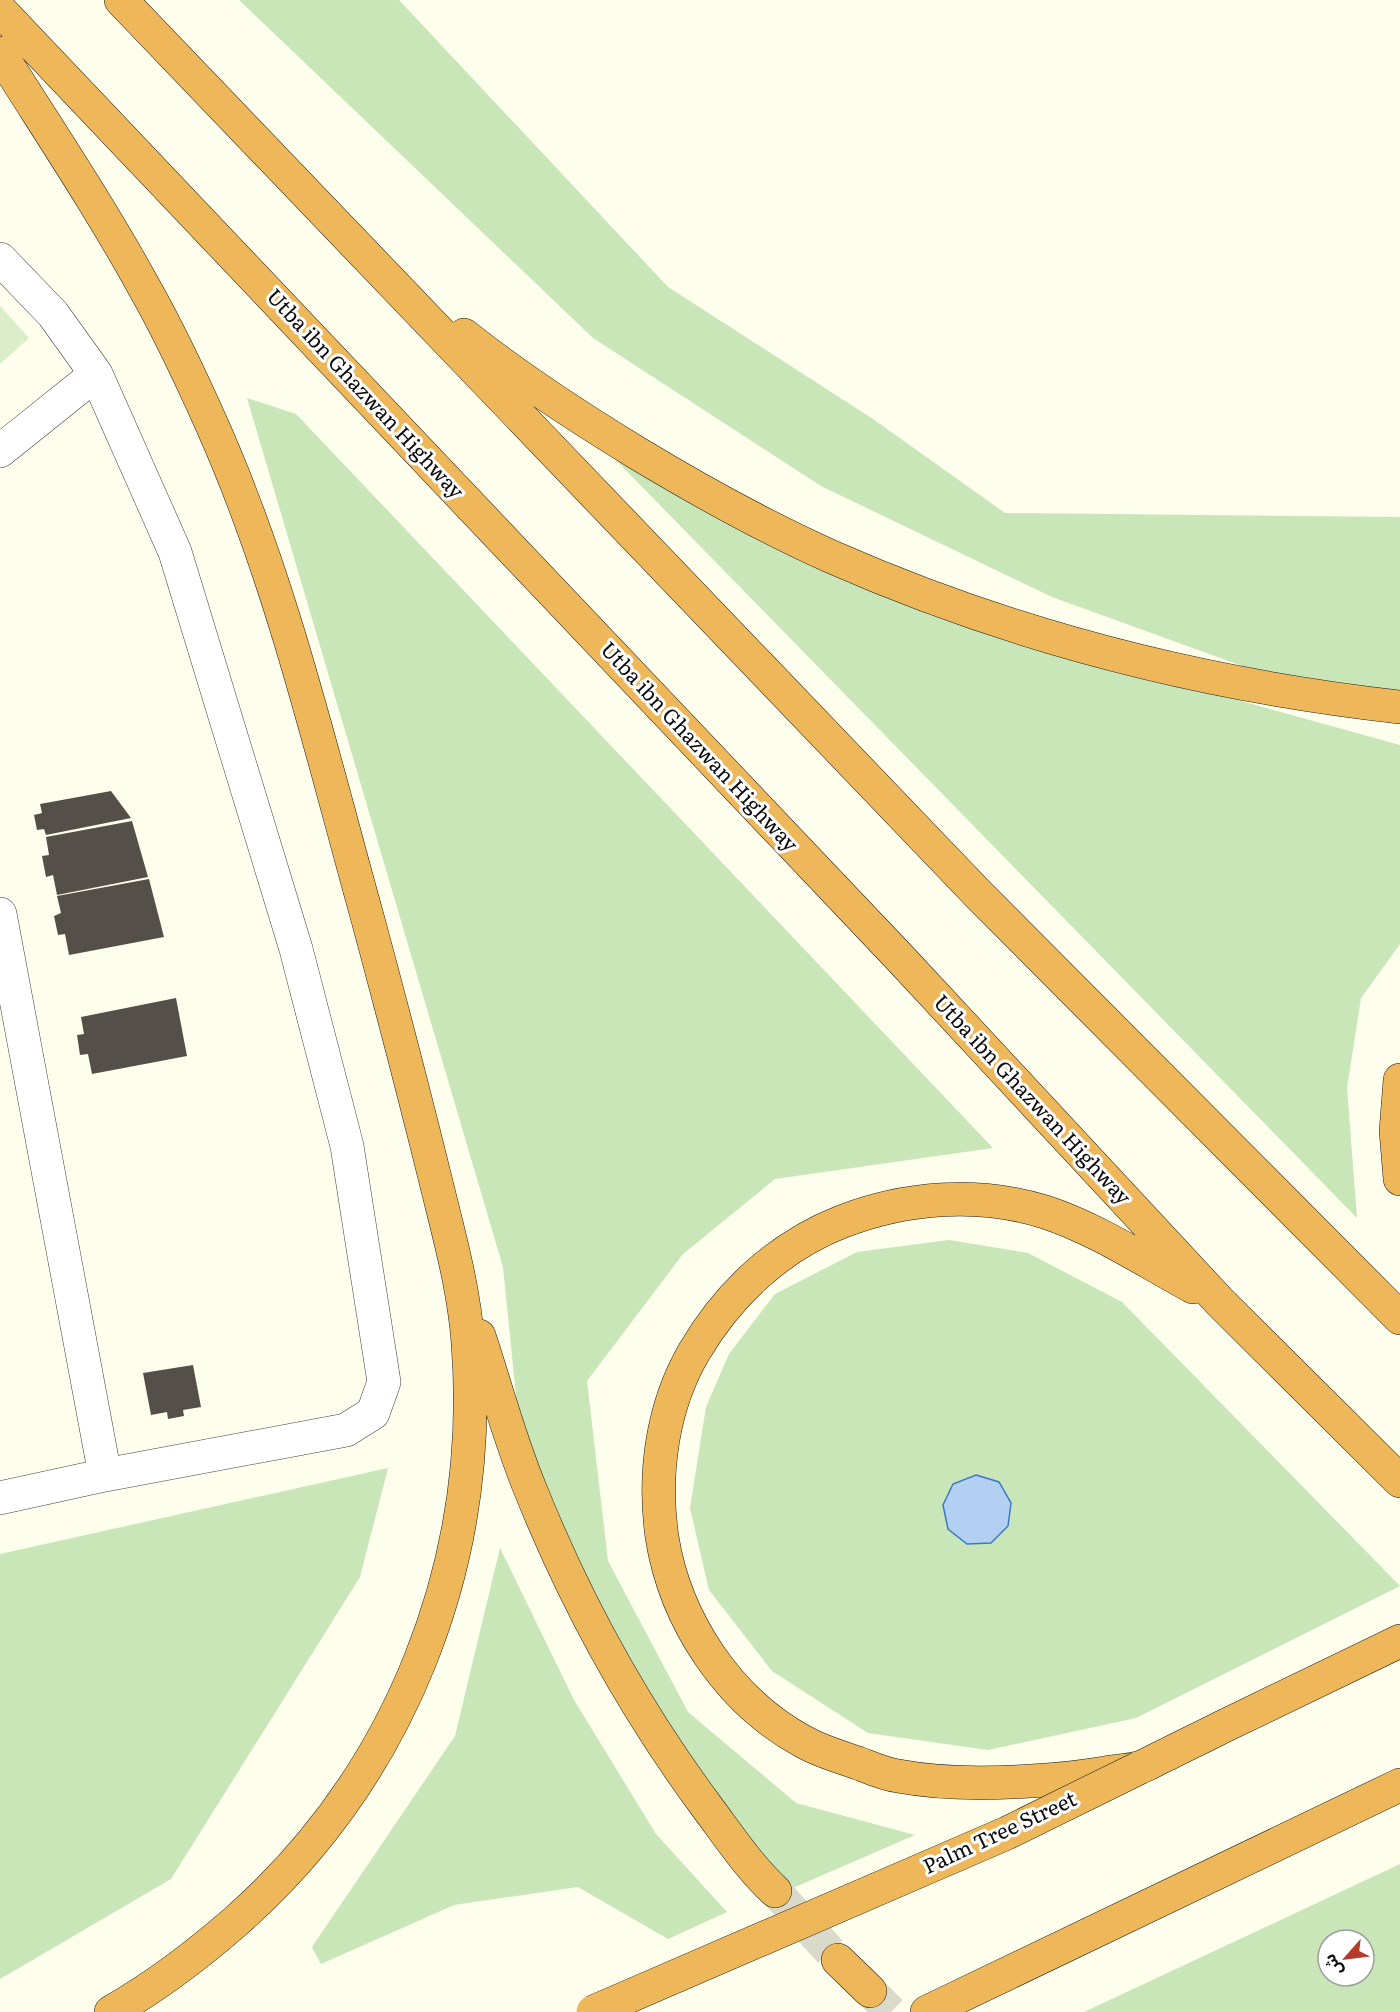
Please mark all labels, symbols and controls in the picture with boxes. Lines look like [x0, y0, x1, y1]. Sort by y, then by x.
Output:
street label: Utba ibn Ghazwan Highway [261, 280, 473, 505]
street label: Utba ibn Ghazwan Highway [595, 633, 807, 858]
street label: Utba ibn Ghazwan Highway [928, 986, 1140, 1211]
street label: Palm Tree Street [917, 1781, 1081, 1880]
north arrow [1316, 1928, 1376, 1988]
text: ش [1316, 1950, 1348, 1981]

